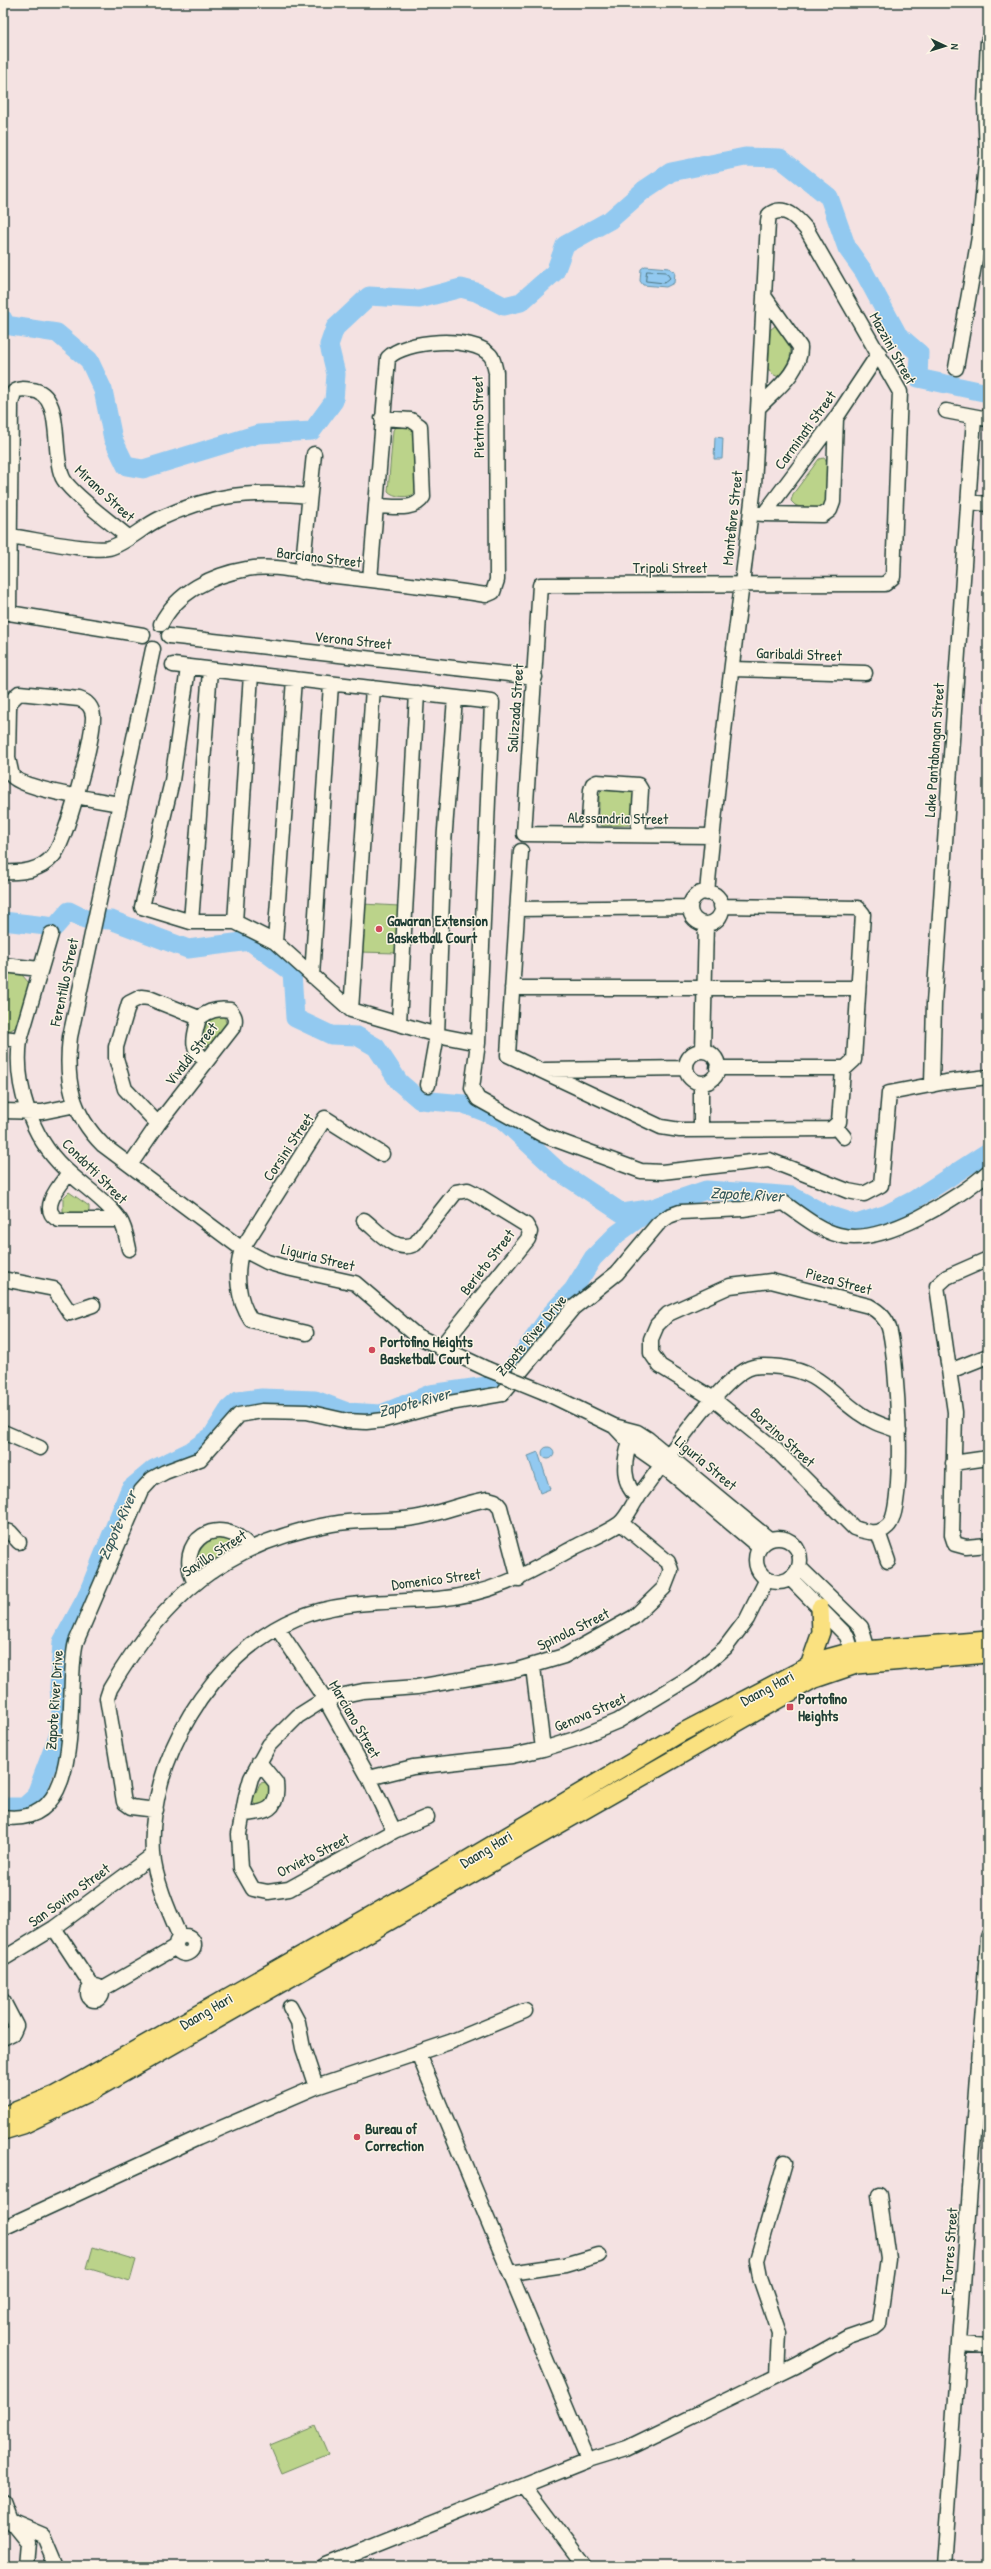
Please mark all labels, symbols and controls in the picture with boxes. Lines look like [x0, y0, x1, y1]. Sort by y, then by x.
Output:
north arrow [925, 26, 965, 66]
text: N [948, 43, 962, 50]
street label: Mazzini Street [865, 308, 922, 389]
street label: Pietrino Street [467, 375, 489, 458]
street label: Carminati Street [769, 386, 841, 474]
street label: Mirano Street [70, 460, 140, 527]
street label: Montefiore Street [717, 469, 747, 566]
street label: Barciano Street [275, 541, 364, 573]
street label: Tripoli Street [633, 557, 708, 578]
street label: Verona Street [313, 626, 393, 655]
street label: Garibaldi Street [756, 642, 843, 666]
street label: Salizzada Street [501, 662, 529, 753]
street label: Lake Pantabangan Street [919, 681, 949, 818]
street label: Alessandria Street [567, 807, 669, 829]
place label: Gawaran Extension Basketball Court [387, 910, 488, 948]
marker: Gawaran Extension Basketball Court [374, 924, 384, 934]
street label: Ferentillo Street [44, 935, 84, 1029]
street label: Vivaldi Street [160, 1017, 223, 1090]
street label: Corsini Street [258, 1108, 319, 1185]
street label: Condotti Street [58, 1134, 133, 1209]
water label: Zapote River [710, 1181, 786, 1207]
street label: Berieto Street [455, 1224, 520, 1299]
street label: Liguria Street [279, 1238, 358, 1276]
street label: Pieza Street [804, 1262, 875, 1300]
street label: Zapote River Drive [491, 1290, 571, 1380]
place label: Portofino Heights Basketball Court [380, 1331, 473, 1369]
marker: Portofino Heights Basketball Court [367, 1345, 377, 1355]
water label: Zapote River [376, 1381, 454, 1422]
street label: Borzino Street [746, 1402, 821, 1472]
street label: Liguria Street [671, 1431, 742, 1496]
water label: Zapote River [92, 1486, 143, 1563]
street label: Savillo Street [178, 1524, 251, 1582]
street label: Domenico Street [390, 1563, 483, 1595]
street label: Spinola Street [533, 1602, 613, 1655]
street label: Zapote River Drive [40, 1649, 68, 1751]
street label: Daang Hari [737, 1665, 797, 1711]
street label: Marciano Street [324, 1676, 386, 1763]
street label: Genova Street [551, 1687, 630, 1737]
place label: Portofino Heights [798, 1688, 847, 1727]
marker: Portofino Heights [785, 1702, 795, 1712]
street label: Daang Hari [456, 1825, 516, 1873]
street label: Orvieto Street [273, 1827, 354, 1882]
street label: San Sovino Street [24, 1858, 115, 1932]
street label: Daang Hari [176, 1987, 236, 2035]
place label: Bureau of Correction [365, 2118, 424, 2156]
marker: Bureau of Correction [352, 2132, 362, 2142]
street label: F. Torres Street [935, 2206, 963, 2296]

